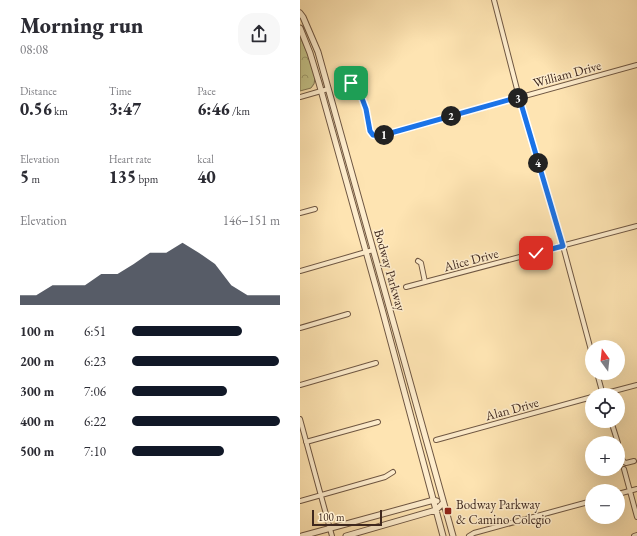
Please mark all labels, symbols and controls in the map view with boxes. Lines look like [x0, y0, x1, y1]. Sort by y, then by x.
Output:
text: Morning run [20, 11, 144, 40]
button: share [238, 13, 280, 55]
text: 08:08 [20, 41, 48, 58]
street label: William Drive [531, 57, 603, 91]
pin [334, 66, 368, 100]
icon: arrive [340, 72, 362, 94]
text: Distance [20, 84, 57, 98]
text: Time [109, 84, 132, 98]
text: Pace [197, 84, 216, 98]
pin: 3 [508, 88, 528, 108]
text: 3 [515, 91, 521, 105]
text: 0.56 [20, 98, 52, 120]
text: 3:47 [109, 98, 141, 120]
text: 6:46 [197, 98, 230, 120]
text: km [52, 104, 68, 118]
text: /km [230, 104, 250, 118]
pin: 2 [441, 106, 461, 126]
text: 2 [448, 109, 454, 123]
pin: 1 [374, 125, 394, 145]
text: 1 [381, 128, 387, 142]
text: Elevation [20, 152, 60, 166]
text: Heart rate [109, 152, 151, 166]
text: kcal [197, 152, 214, 166]
pin: 4 [528, 153, 548, 173]
text: 4 [535, 156, 541, 170]
text: 5 [20, 166, 29, 188]
text: 135 [109, 166, 136, 188]
text: 40 [197, 166, 216, 188]
text: m [29, 172, 40, 186]
text: bpm [136, 172, 158, 186]
text: Elevation [20, 212, 67, 229]
text: 146–151 m [223, 212, 280, 229]
street label: Bodway Parkway [370, 227, 410, 313]
pin [519, 236, 553, 270]
icon: check [525, 242, 547, 264]
street label: Alice Drive [441, 245, 500, 276]
text: 100 m [20, 323, 54, 340]
text: 6:51 [84, 323, 106, 340]
north arrow [585, 340, 625, 380]
map controls [585, 340, 625, 524]
text: 200 m [20, 353, 54, 370]
text: 6:23 [84, 353, 106, 370]
text: 300 m [20, 383, 54, 400]
text: 7:06 [84, 383, 106, 400]
button: locate [585, 388, 625, 428]
street label: Alan Drive [482, 394, 541, 425]
text: 400 m [20, 413, 54, 430]
text: 6:22 [84, 413, 106, 430]
button: + [585, 436, 625, 476]
text: 500 m [20, 443, 54, 460]
text: 7:10 [84, 443, 106, 460]
button: − [585, 484, 625, 524]
place label: Bodway Parkway & Camino Colegio [456, 496, 551, 528]
marker: Bodway Parkway & Camino Colegio [443, 506, 453, 516]
scale bar [312, 508, 382, 527]
text: 100 m [318, 510, 345, 524]

